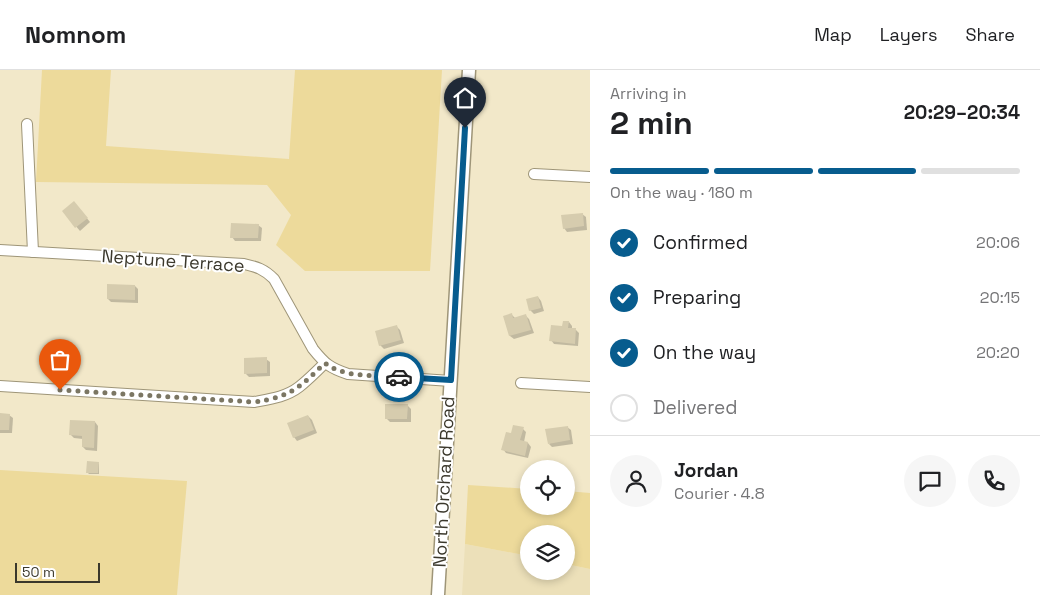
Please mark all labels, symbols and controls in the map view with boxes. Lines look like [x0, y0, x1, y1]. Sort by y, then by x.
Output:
text: Nomnom [25, 19, 126, 50]
text: Map [814, 23, 852, 46]
text: Layers [880, 23, 937, 46]
text: Share [965, 23, 1015, 46]
pin [444, 77, 486, 128]
text: Arriving in [610, 83, 687, 104]
icon: home [451, 84, 479, 112]
text: 20:29–20:34 [904, 100, 1020, 125]
text: 2 min [610, 103, 693, 143]
text: On the way · 180 m [610, 182, 753, 203]
icon: check [610, 229, 638, 257]
text: Confirmed [653, 230, 748, 255]
text: 20:06 [976, 232, 1020, 253]
street label: Neptune Terrace [101, 244, 245, 277]
icon: check [610, 284, 638, 312]
text: Preparing [653, 285, 741, 310]
text: 20:15 [980, 287, 1020, 308]
pin [39, 339, 81, 390]
icon: check [610, 339, 638, 367]
text: On the way [653, 340, 756, 365]
text: 20:20 [976, 342, 1020, 363]
icon: bag [46, 346, 74, 374]
courier [374, 352, 424, 402]
icon: car [385, 363, 413, 391]
text: Delivered [653, 395, 738, 420]
street label: North Orchard Road [428, 396, 459, 568]
button: person [610, 455, 662, 507]
button: chat [904, 455, 956, 507]
button: phone [968, 455, 1020, 507]
text: Jordan [674, 458, 739, 483]
map controls [520, 460, 575, 580]
button: locate [520, 460, 575, 515]
text: Courier · 4.8 [674, 483, 765, 504]
button: layers [520, 525, 575, 580]
scale bar [15, 560, 100, 583]
text: 50 m [22, 563, 55, 581]

